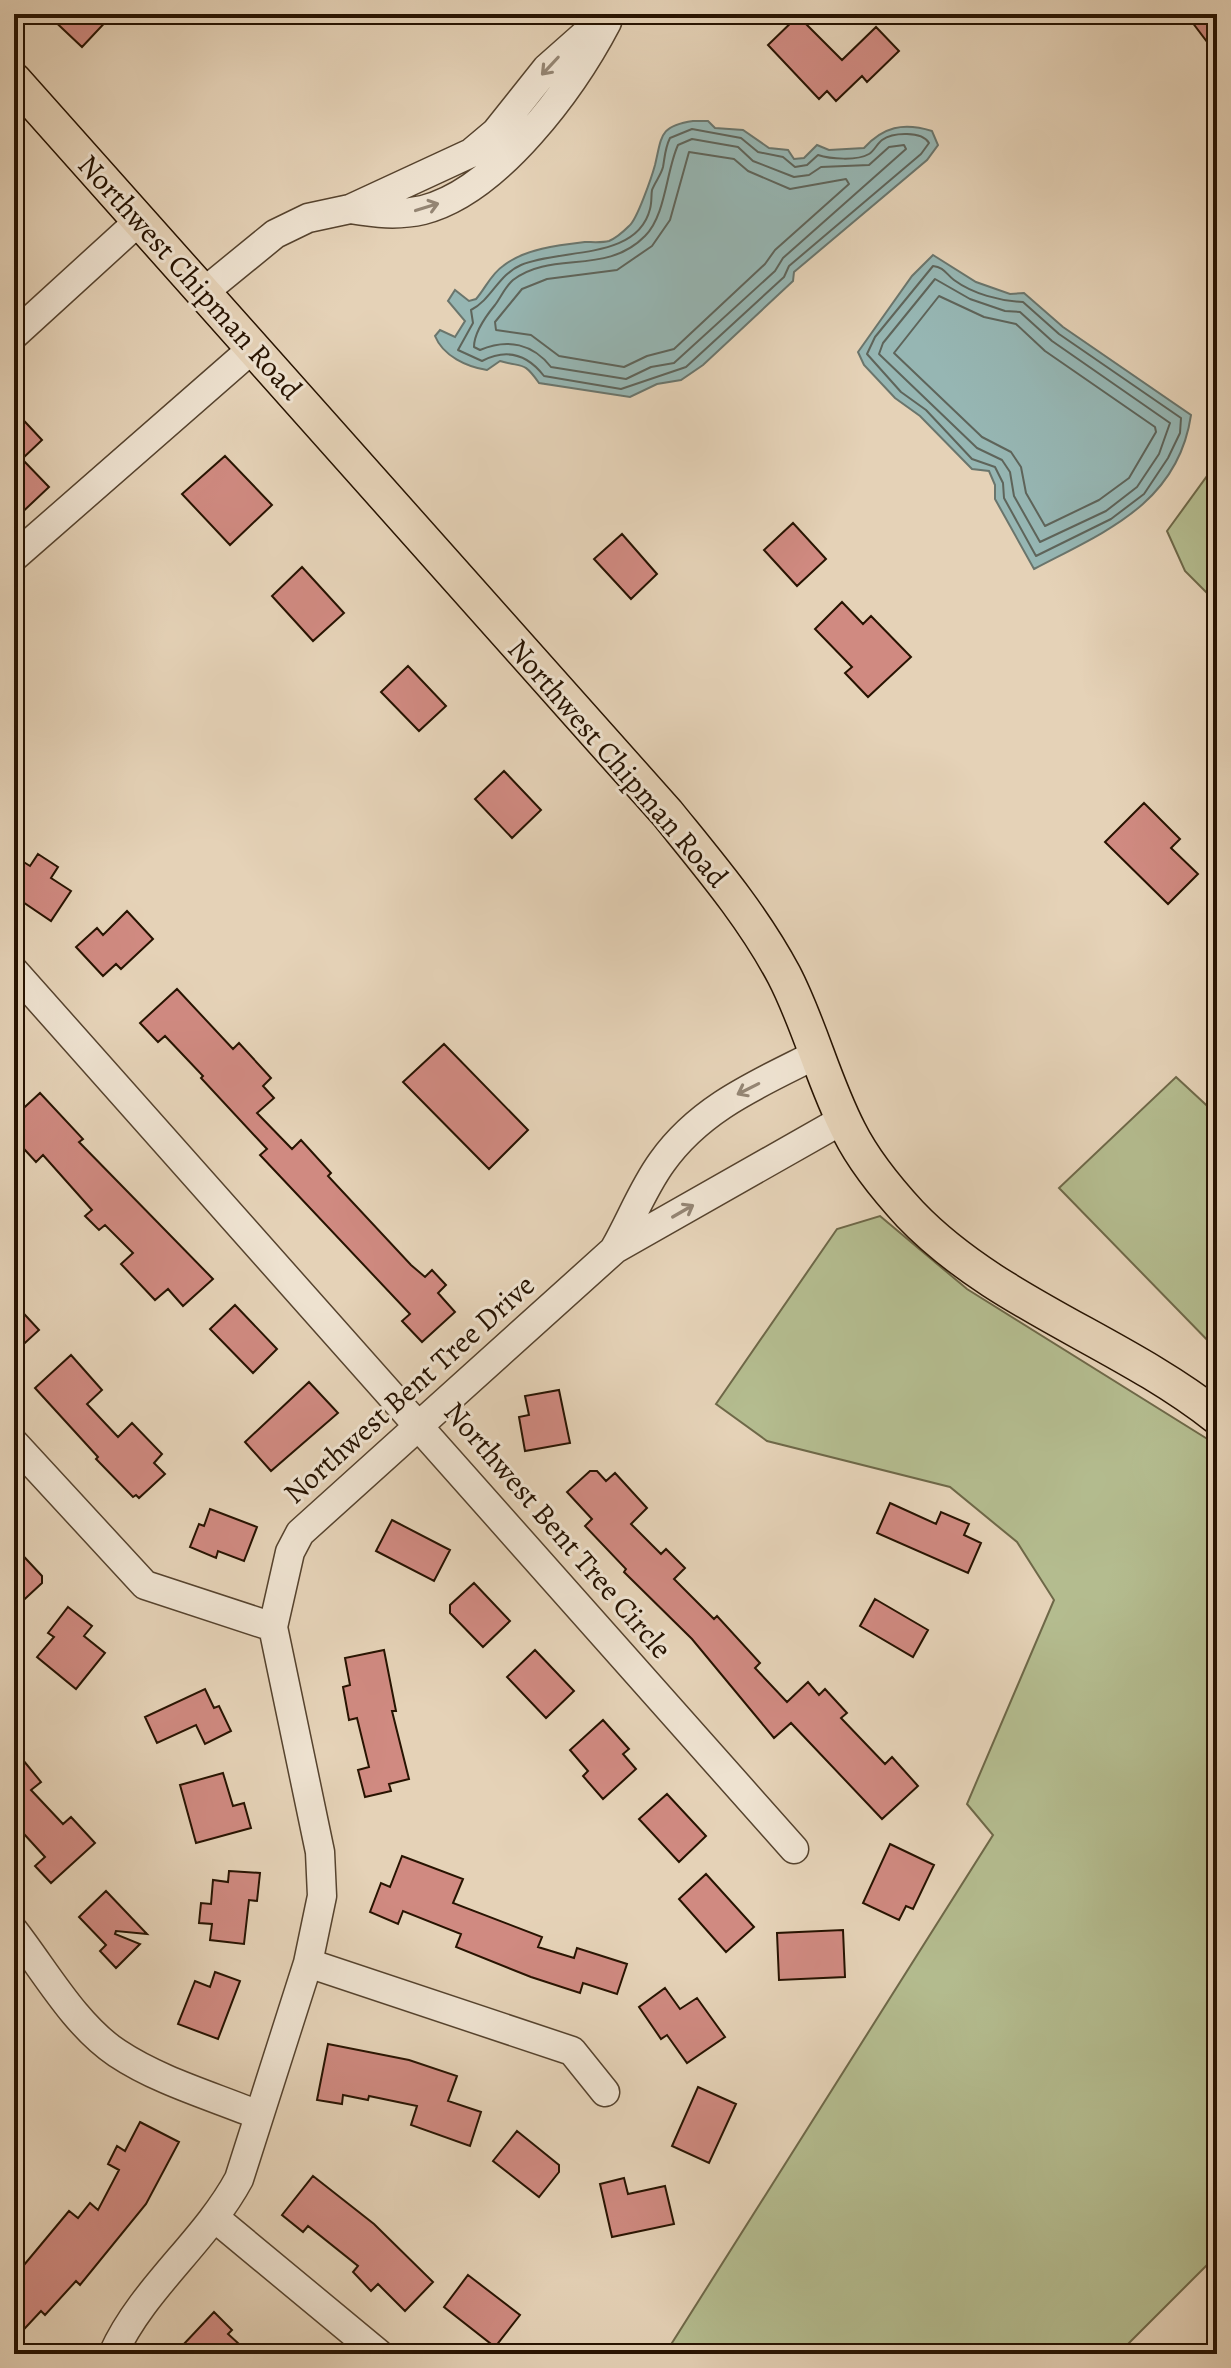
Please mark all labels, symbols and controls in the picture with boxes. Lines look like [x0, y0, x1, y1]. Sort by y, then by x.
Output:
one-way arrow [541, 56, 560, 76]
street label: Northwest Chipman Road [69, 146, 312, 409]
one-way arrow [413, 199, 439, 214]
street label: Northwest Chipman Road [499, 630, 738, 897]
one-way arrow [736, 1082, 760, 1098]
one-way arrow [670, 1202, 694, 1218]
street label: Northwest Bent Tree Drive [275, 1265, 543, 1513]
street label: Northwest Bent Tree Circle [435, 1393, 681, 1667]

